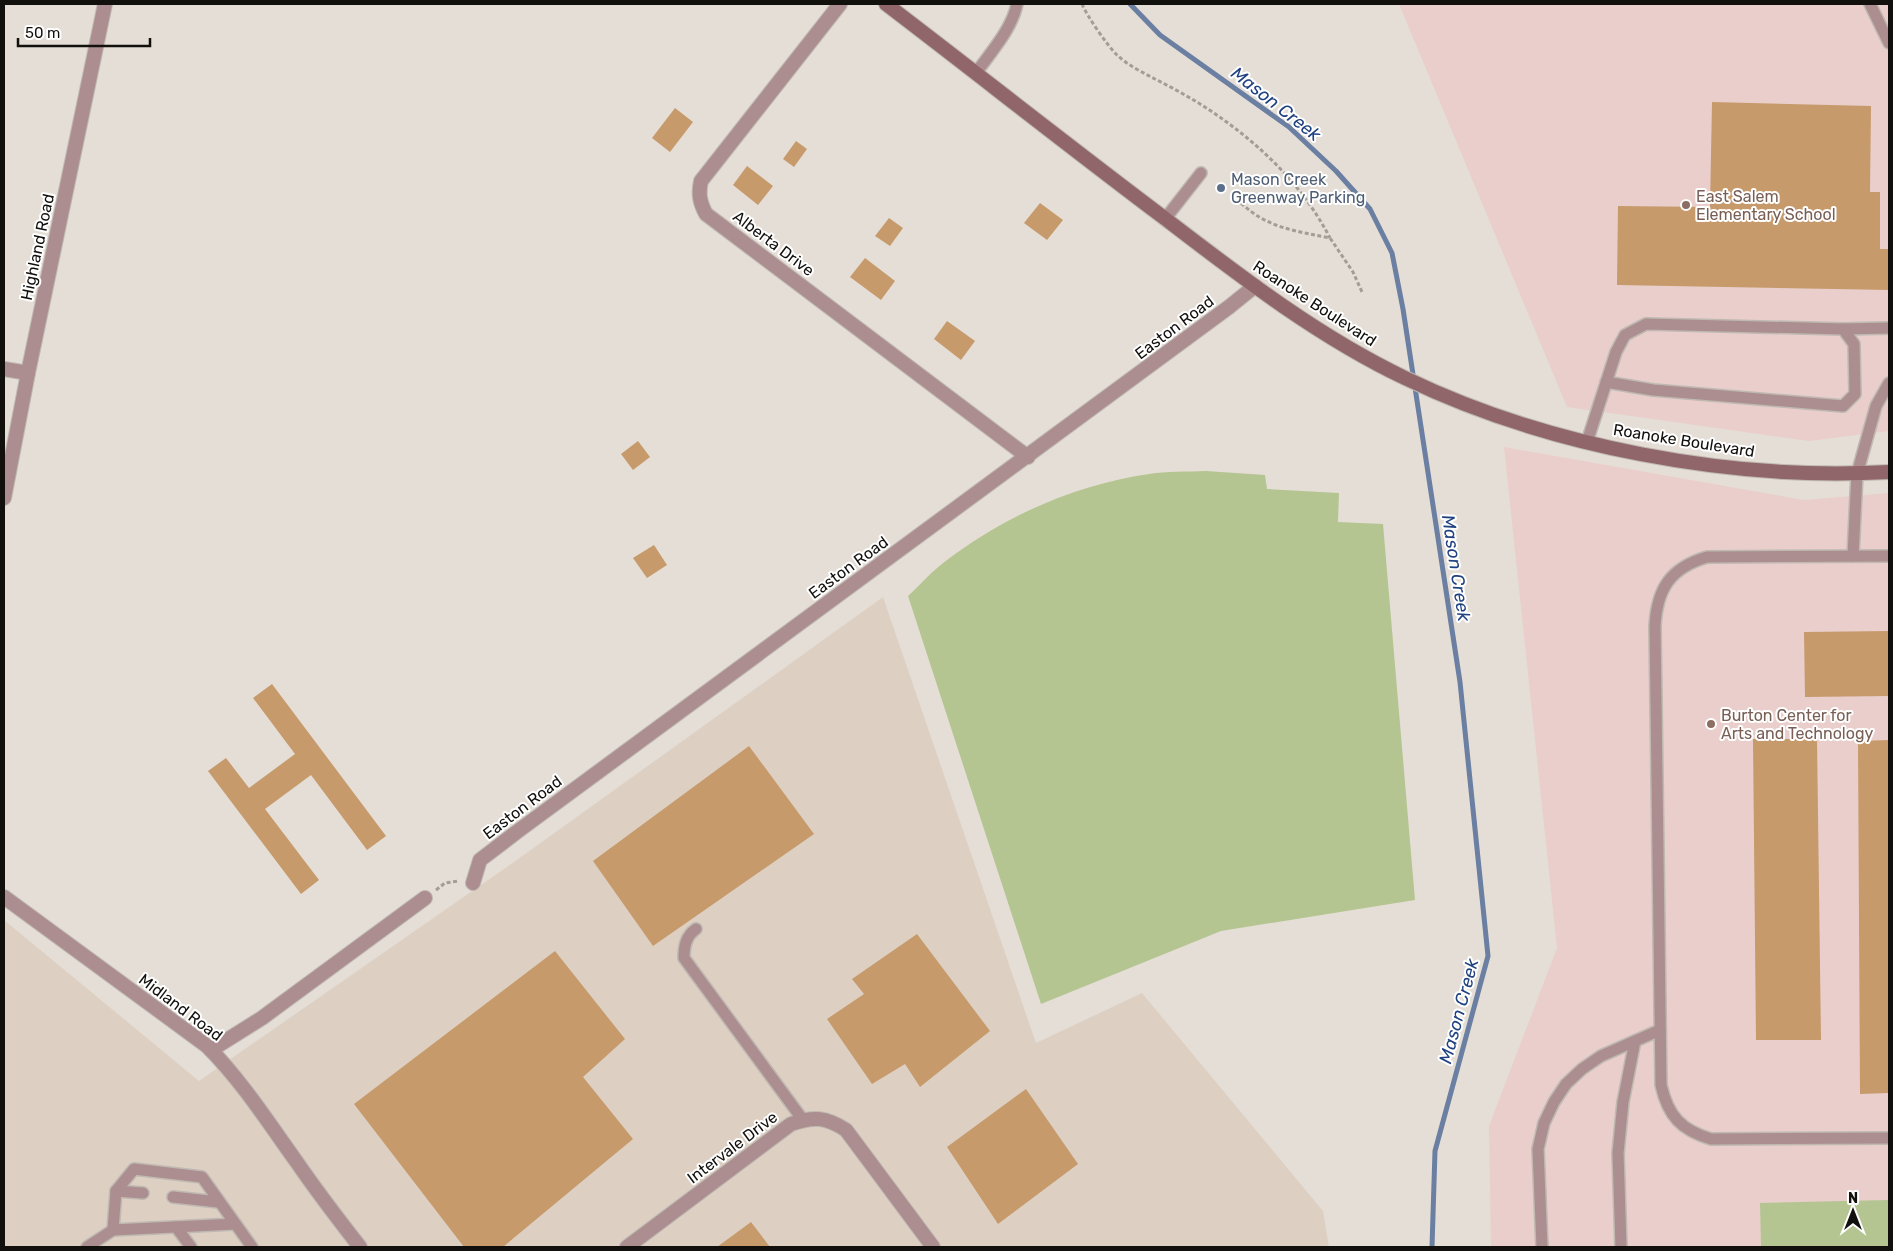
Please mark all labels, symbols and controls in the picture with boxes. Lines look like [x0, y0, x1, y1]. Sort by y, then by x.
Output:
scale bar [18, 15, 150, 47]
text: 50 m [25, 24, 60, 42]
water label: Mason Creek [1227, 62, 1326, 146]
place label: Mason Creek Greenway Parking [1231, 170, 1365, 207]
marker: Mason Creek Greenway Parking [1215, 182, 1227, 194]
place label: East Salem Elementary School [1696, 187, 1836, 224]
street label: Highland Road [17, 192, 58, 302]
marker: East Salem Elementary School [1680, 199, 1692, 211]
street label: Alberta Drive [729, 207, 818, 280]
street label: Roanoke Boulevard [1250, 257, 1380, 350]
street label: Easton Road [1131, 292, 1217, 363]
street label: Roanoke Boulevard [1612, 420, 1756, 461]
water label: Mason Creek [1437, 513, 1475, 624]
street label: Easton Road [805, 532, 892, 603]
place label: Burton Center for Arts and Technology [1721, 706, 1873, 743]
marker: Burton Center for Arts and Technology [1705, 718, 1717, 730]
street label: Easton Road [479, 772, 565, 843]
water label: Mason Creek [1434, 955, 1484, 1066]
street label: Midland Road [135, 970, 226, 1045]
street label: Intervale Drive [684, 1107, 781, 1187]
north arrow [1828, 1186, 1878, 1236]
text: N [1848, 1190, 1858, 1207]

